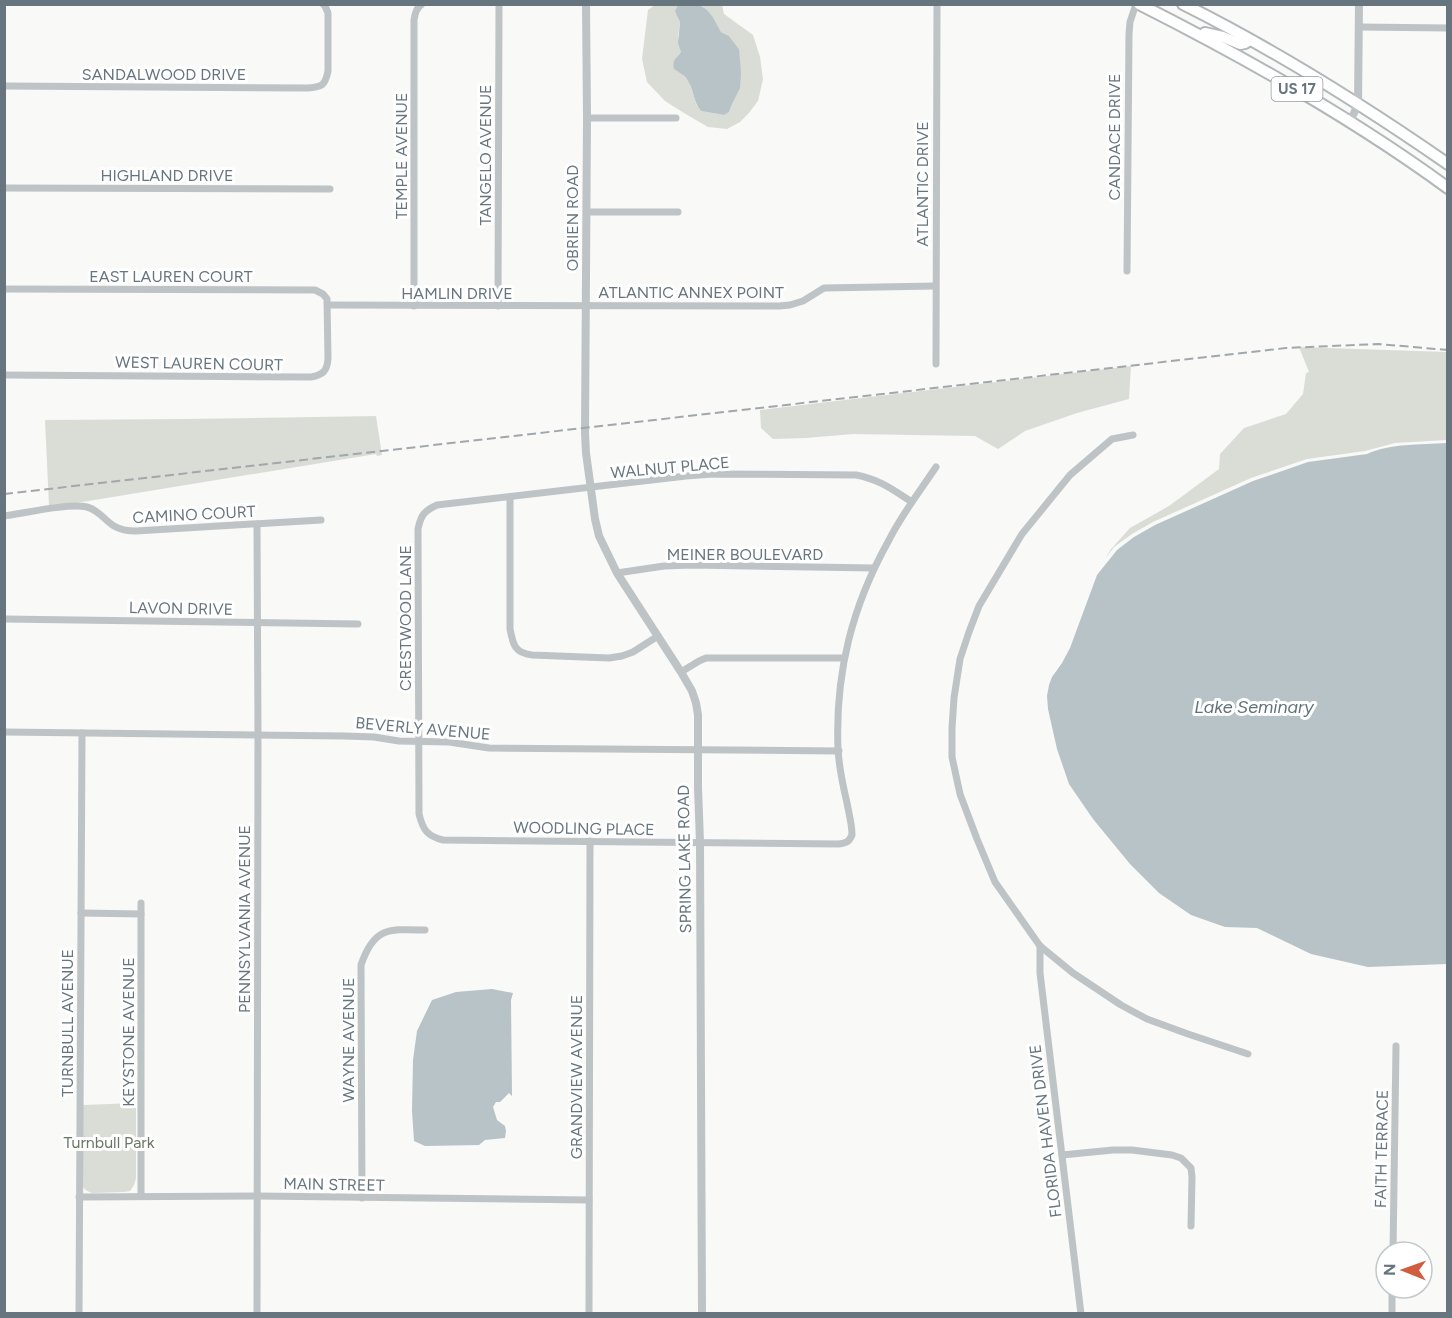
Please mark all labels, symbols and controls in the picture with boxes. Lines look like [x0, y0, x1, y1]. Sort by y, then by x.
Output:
street label: SANDALWOOD DRIVE [82, 65, 246, 84]
street label: CANDACE DRIVE [1105, 73, 1124, 201]
road number: US 17 [1272, 77, 1322, 101]
street label: TANGELO AVENUE [476, 85, 495, 225]
street label: TEMPLE AVENUE [392, 93, 411, 219]
street label: ATLANTIC DRIVE [913, 121, 932, 247]
street label: OBRIEN ROAD [563, 165, 582, 271]
street label: HIGHLAND DRIVE [101, 166, 233, 185]
street label: EAST LAUREN COURT [89, 267, 253, 286]
street label: ATLANTIC ANNEX POINT [598, 283, 784, 302]
street label: HAMLIN DRIVE [401, 284, 513, 303]
street label: WEST LAUREN COURT [115, 353, 283, 374]
street label: WALNUT PLACE [610, 453, 730, 482]
street label: CAMINO COURT [132, 502, 256, 527]
street label: CRESTWOOD LANE [396, 545, 415, 691]
street label: MEINER BOULEVARD [667, 545, 823, 564]
street label: LAVON DRIVE [129, 598, 233, 619]
water label: Lake Seminary [1194, 696, 1315, 718]
street label: BEVERLY AVENUE [355, 713, 491, 744]
street label: SPRING LAKE ROAD [674, 785, 695, 933]
street label: WOODLING PLACE [513, 818, 655, 839]
street label: PENNSYLVANIA AVENUE [235, 825, 254, 1013]
street label: TURNBULL AVENUE [58, 949, 77, 1097]
street label: KEYSTONE AVENUE [119, 957, 138, 1107]
street label: WAYNE AVENUE [339, 978, 358, 1102]
street label: GRANDVIEW AVENUE [567, 995, 586, 1159]
street label: FLORIDA HAVEN DRIVE [1025, 1043, 1066, 1219]
street label: FAITH TERRACE [1371, 1090, 1392, 1208]
park label: Turnbull Park [63, 1133, 155, 1152]
street label: MAIN STREET [283, 1174, 385, 1195]
north arrow [1374, 1240, 1434, 1300]
text: N [1380, 1263, 1399, 1276]

